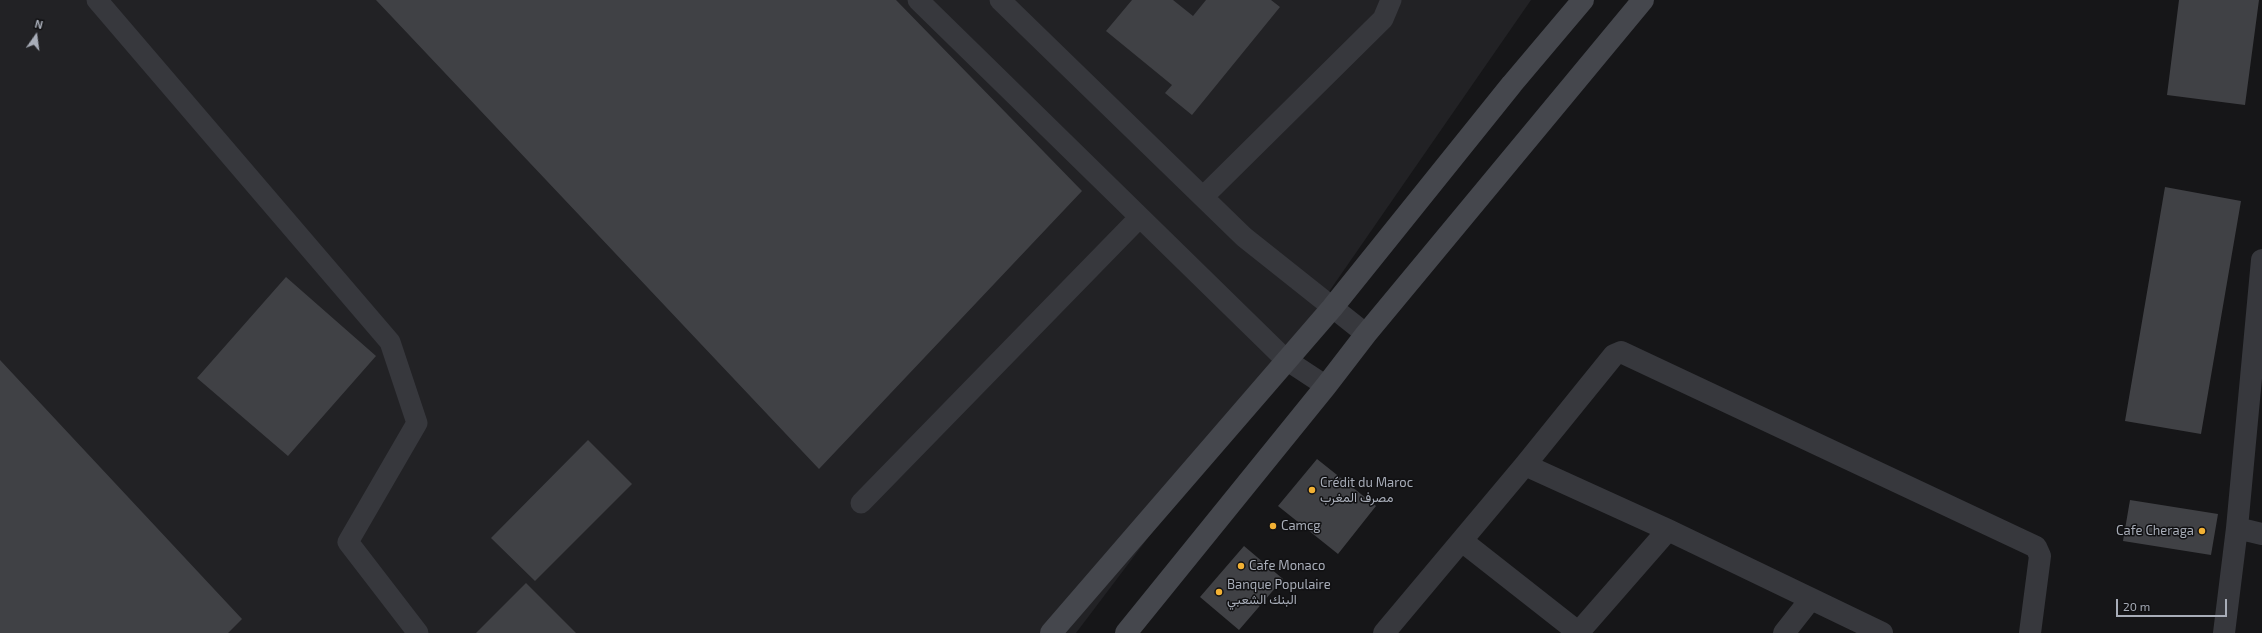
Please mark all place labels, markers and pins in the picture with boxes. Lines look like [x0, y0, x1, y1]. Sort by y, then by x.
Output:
place label: Crédit du Maroc مصرف المغرب [1320, 475, 1413, 506]
marker: Crédit du Maroc مصرف المغرب [1307, 485, 1317, 495]
place label: Camcg [1281, 518, 1321, 534]
marker: Camcg [1268, 521, 1278, 531]
place label: Cafe Cheraga [2116, 523, 2194, 539]
marker: Cafe Cheraga [2197, 526, 2207, 536]
place label: Cafe Monaco [1249, 558, 1325, 574]
marker: Cafe Monaco [1236, 561, 1246, 571]
place label: Banque Populaire البنك الشعبي [1227, 577, 1331, 608]
marker: Banque Populaire البنك الشعبي [1214, 587, 1224, 597]

